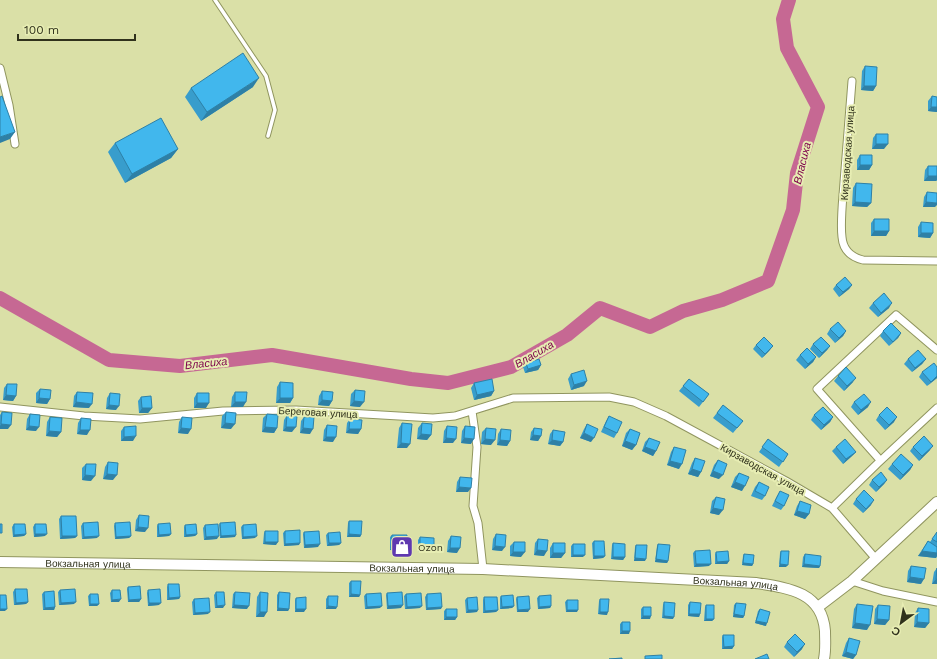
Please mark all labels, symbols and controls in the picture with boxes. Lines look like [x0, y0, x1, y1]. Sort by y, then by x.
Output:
scale bar [18, 16, 135, 42]
text: 100 m [24, 23, 59, 37]
street label: Кирзаводская улица [839, 105, 856, 201]
water label: Власиха [791, 141, 814, 185]
water label: Власиха [512, 338, 556, 371]
water label: Власиха [184, 355, 228, 372]
street label: Береговая улица [278, 405, 358, 420]
street label: Кирзаводская улица [719, 442, 807, 497]
shop icon: Ozon [389, 534, 415, 560]
place label: Ozon [418, 542, 443, 553]
street label: Вокзальная улица [45, 558, 131, 570]
street label: Вокзальная улица [369, 562, 455, 575]
street label: Вокзальная улица [693, 575, 779, 593]
north arrow [881, 603, 921, 643]
text: С [889, 623, 903, 639]

